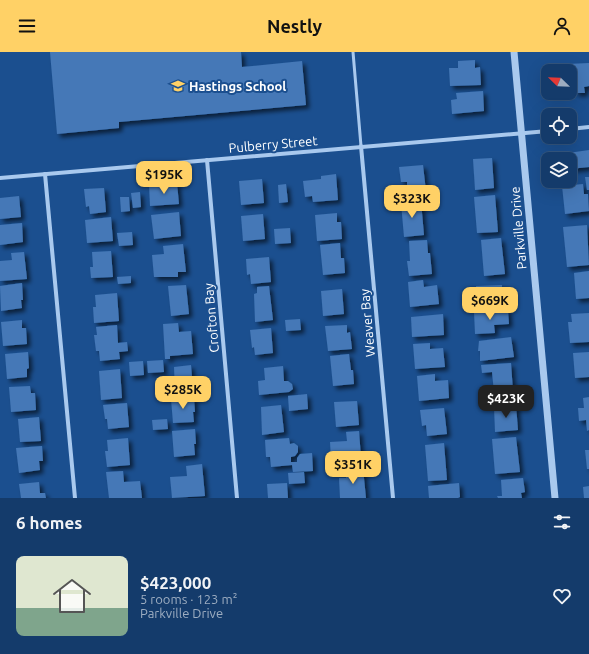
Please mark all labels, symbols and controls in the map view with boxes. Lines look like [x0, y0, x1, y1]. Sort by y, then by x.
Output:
icon: menu [16, 15, 38, 37]
icon: person [551, 15, 573, 37]
text: Nestly [267, 16, 322, 36]
north arrow [541, 64, 577, 100]
map controls [541, 64, 577, 188]
school or university icon: Hastings School [170, 78, 186, 94]
place label: Hastings School [189, 79, 286, 93]
button: locate [541, 108, 577, 144]
street label: Pulberry Street [228, 133, 318, 155]
button: layers [541, 152, 577, 188]
pin: $195K [136, 161, 192, 195]
text: $195K [145, 167, 183, 181]
pin: $323K [384, 185, 440, 219]
street label: Parkville Drive [507, 186, 529, 270]
text: $323K [393, 191, 431, 205]
street label: Crofton Bay [201, 283, 221, 353]
pin: $669K [462, 287, 518, 321]
street label: Weaver Bay [357, 288, 377, 358]
text: $669K [471, 293, 509, 307]
pin: $285K [155, 376, 211, 410]
text: $285K [164, 382, 202, 396]
pin: $423K [478, 385, 534, 419]
text: $423K [487, 391, 525, 405]
pin: $351K [325, 451, 381, 485]
text: $351K [334, 457, 372, 471]
icon: filters [551, 511, 573, 533]
text: 6 homes [16, 513, 82, 532]
icon: home [48, 572, 96, 620]
text: $423,000 [140, 573, 211, 592]
icon: heart [551, 585, 573, 607]
text: 5 rooms · 123 m² [140, 592, 237, 606]
text: Parkville Drive [140, 606, 223, 620]

